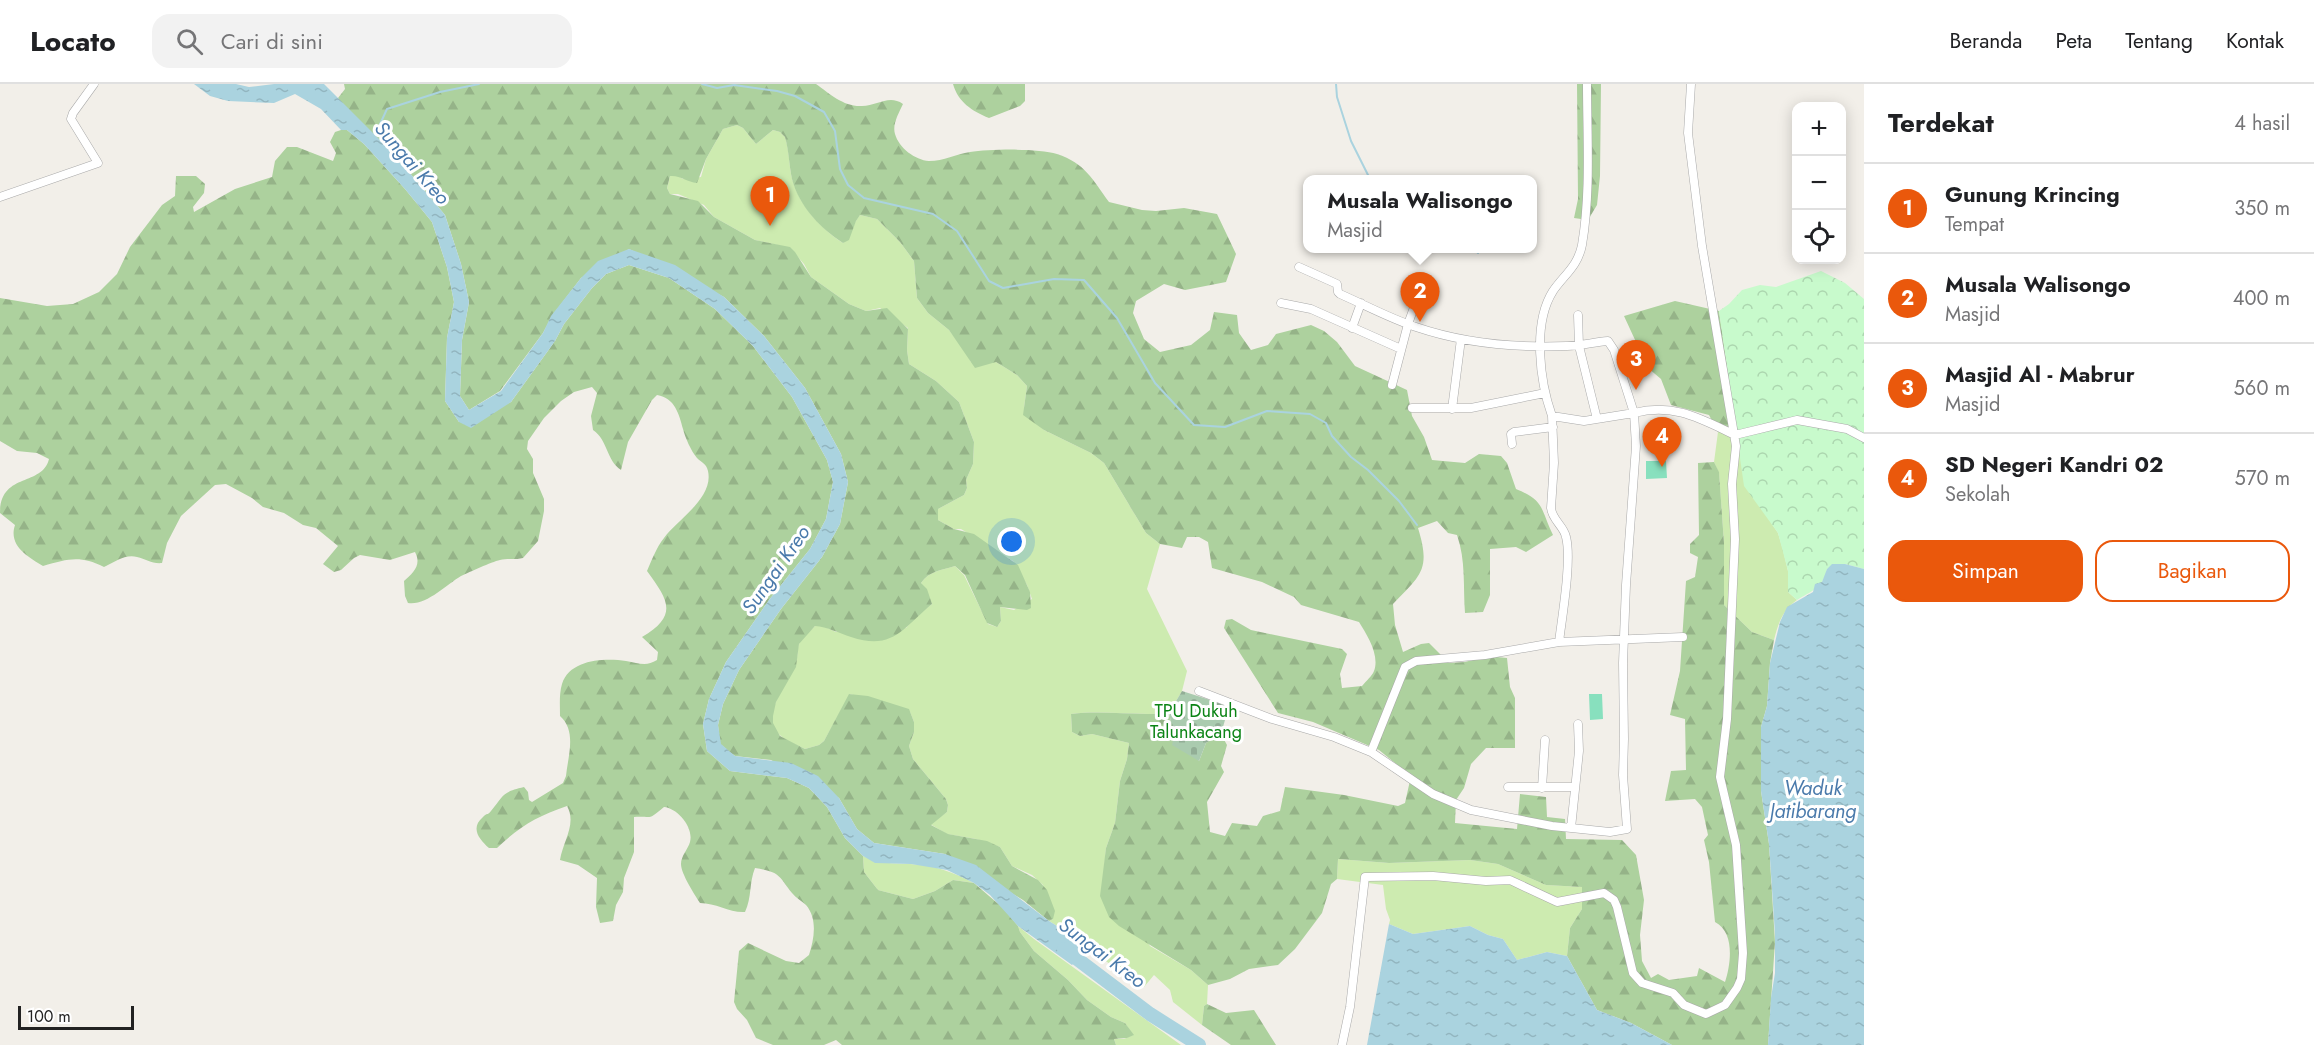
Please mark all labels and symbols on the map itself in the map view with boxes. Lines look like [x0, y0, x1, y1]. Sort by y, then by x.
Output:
water label: Sungai Kreo [368, 115, 457, 211]
pin: 1 [750, 176, 790, 226]
pin: 2 [1400, 272, 1440, 322]
pin: 3 [1616, 340, 1656, 390]
pin: 4 [1642, 418, 1682, 467]
water label: Sungai Kreo [735, 520, 817, 620]
your location [997, 527, 1026, 556]
park label: TPU Dukuh Talunkacang [1150, 698, 1242, 745]
water label: Waduk Jatibarang [1766, 774, 1856, 826]
water label: Sungai Kreo [1052, 911, 1152, 996]
scale bar [18, 1003, 134, 1030]

